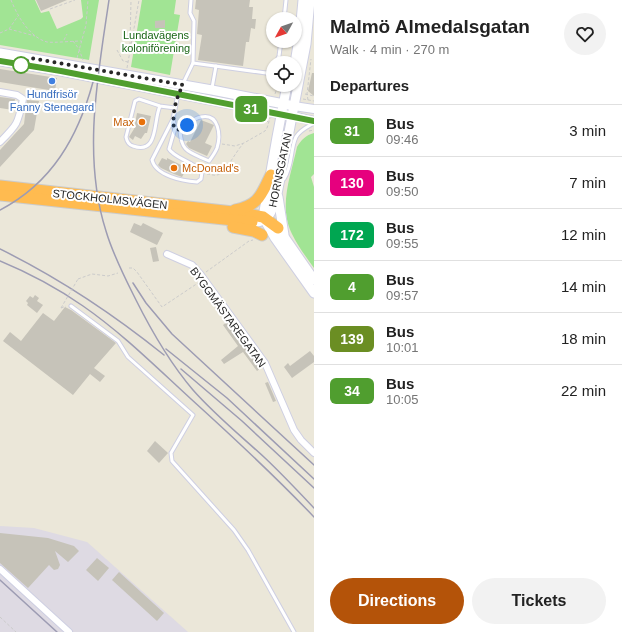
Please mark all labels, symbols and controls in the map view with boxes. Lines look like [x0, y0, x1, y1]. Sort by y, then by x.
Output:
north arrow [266, 12, 302, 48]
map controls [266, 12, 302, 92]
button: heart [564, 13, 606, 55]
text: Malmö Almedalsgatan [330, 16, 530, 37]
park label: Lundavägens koloniförening [122, 29, 190, 54]
text: Walk · 4 min · 270 m [330, 42, 449, 57]
unlabelled marker [12, 56, 30, 74]
button: locate [266, 56, 302, 92]
marker: Hundfrisör Fanny Stenegard [47, 76, 57, 86]
text: Departures [330, 77, 409, 94]
place label: Hundfrisör Fanny Stenegard [10, 88, 94, 113]
line badge: 31 [233, 96, 269, 122]
text: 31 [243, 101, 259, 117]
your location [177, 115, 197, 135]
text: Bus [386, 115, 414, 132]
place label: Max [113, 116, 134, 128]
marker: Max [137, 117, 147, 127]
text: 3 min [569, 122, 606, 139]
text: 31 [344, 123, 360, 139]
street label: HORNSGATAN [266, 132, 294, 208]
text: 09:46 [386, 132, 419, 147]
place label: McDonald's [182, 162, 240, 174]
marker: McDonald's [169, 163, 179, 173]
text: Bus [386, 167, 414, 184]
text: 7 min [569, 174, 606, 191]
text: 130 [340, 175, 364, 191]
text: 09:50 [386, 184, 419, 199]
street label: STOCKHOLMSVÄGEN [52, 187, 168, 211]
text: Bus [386, 219, 414, 236]
text: 12 min [561, 226, 606, 243]
text: 172 [340, 227, 364, 243]
text: 09:55 [386, 236, 419, 251]
street label: BYGGMÄSTAREGATAN [188, 265, 268, 369]
text: Bus [386, 271, 414, 288]
text: 14 min [561, 278, 606, 295]
text: 4 [348, 279, 356, 295]
text: 09:57 [386, 288, 419, 303]
text: Bus [386, 323, 414, 340]
text: 18 min [561, 330, 606, 347]
text: 139 [340, 331, 364, 347]
text: 10:01 [386, 340, 419, 355]
text: Bus [386, 375, 414, 392]
text: 22 min [561, 382, 606, 399]
text: 34 [344, 383, 360, 399]
text: 10:05 [386, 392, 419, 407]
button: Directions [330, 578, 464, 624]
button: Tickets [472, 578, 606, 624]

